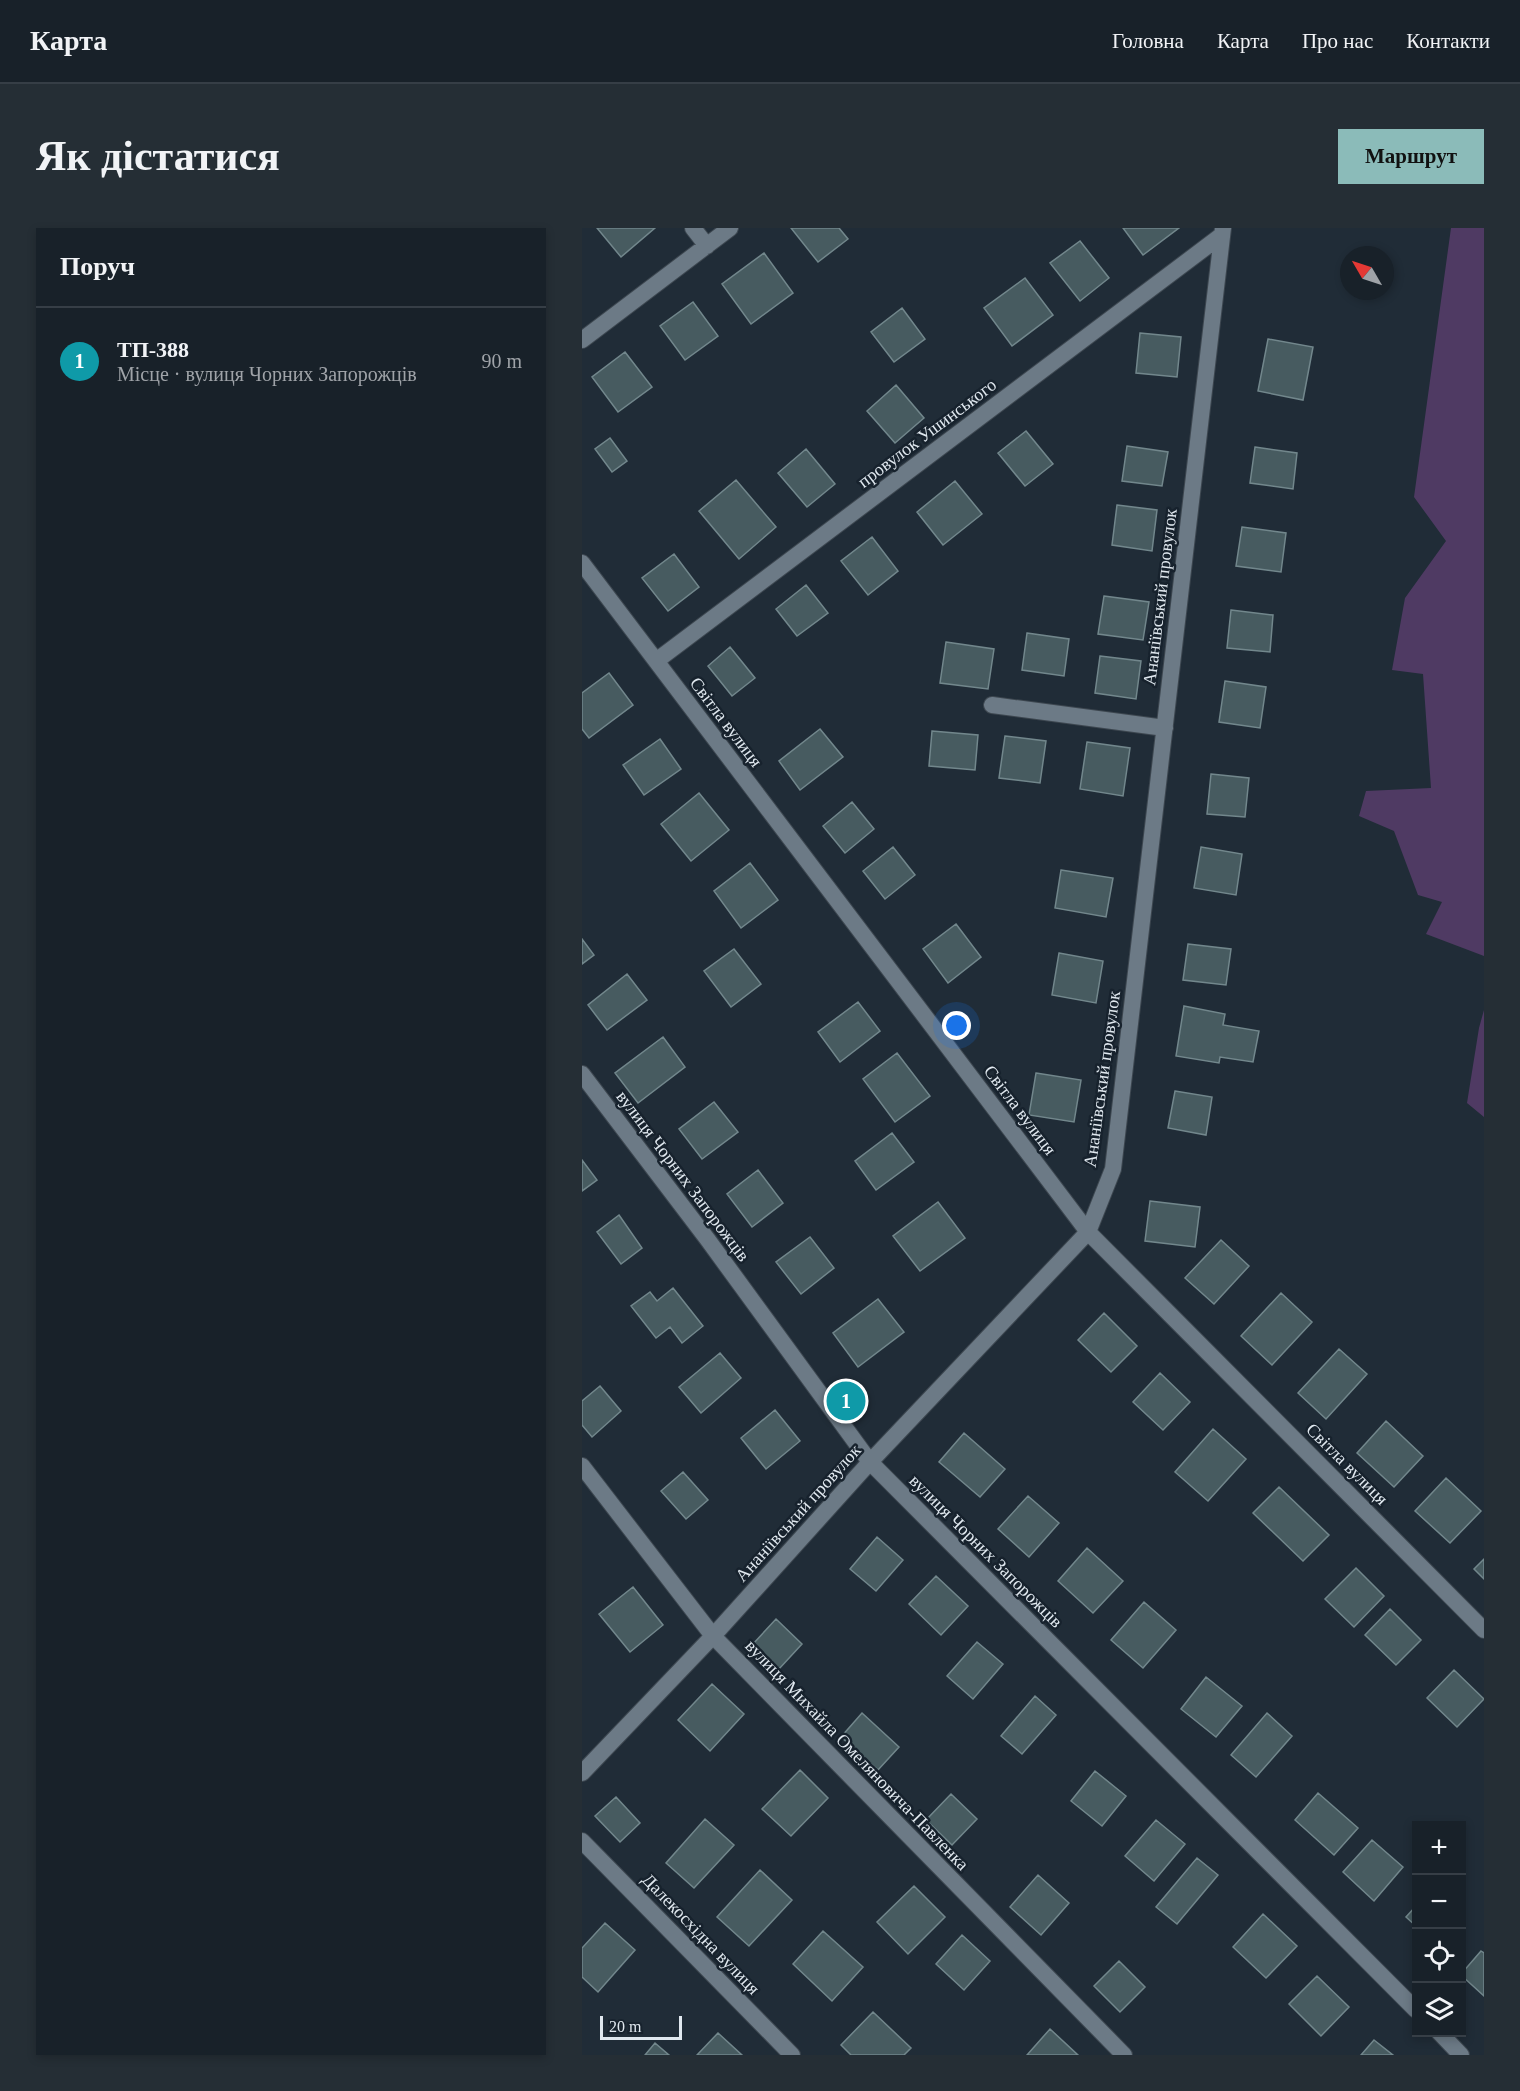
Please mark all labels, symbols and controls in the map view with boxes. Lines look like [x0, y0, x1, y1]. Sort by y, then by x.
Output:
text: Карта [30, 25, 107, 56]
text: Головна [1112, 29, 1184, 53]
text: Карта [1217, 29, 1269, 53]
text: Про нас [1302, 29, 1373, 53]
text: Контакти [1406, 29, 1490, 53]
button: Маршрут [1338, 129, 1484, 184]
text: Як дістатися [36, 133, 280, 179]
north arrow [1340, 246, 1394, 300]
text: Поруч [60, 252, 135, 281]
text: ТП-388 [117, 337, 189, 362]
text: 1 [75, 350, 85, 372]
text: 90 m [481, 350, 522, 372]
text: Місце · вулиця Чорних Запорожців [117, 363, 417, 385]
street label: провулок Ушинського [854, 374, 1000, 492]
street label: Ананіївський провулок [1139, 507, 1181, 686]
street label: Світла вулиця [686, 673, 766, 771]
street label: Ананіївський провулок [1080, 989, 1124, 1168]
your location [942, 1011, 971, 1040]
street label: Світла вулиця [980, 1061, 1060, 1159]
street label: вулиця Чорних Запорожців [612, 1087, 754, 1265]
pin: 1 [826, 1378, 866, 1424]
street label: Світла вулиця [1302, 1419, 1392, 1509]
street label: Ананіївський провулок [731, 1440, 865, 1586]
street label: вулиця Чорних Запорожців [905, 1470, 1067, 1632]
street label: вулиця Михайла Омеляновича-Павленка [741, 1636, 973, 1874]
map controls [1412, 1821, 1466, 2037]
button: + [1412, 1821, 1466, 1875]
street label: Далекосхідна вулиця [638, 1869, 764, 1999]
button: − [1412, 1875, 1466, 1929]
button: locate [1412, 1929, 1466, 1983]
button: layers [1412, 1983, 1466, 2037]
scale bar [600, 2013, 682, 2040]
text: 20 m [609, 2018, 641, 2035]

